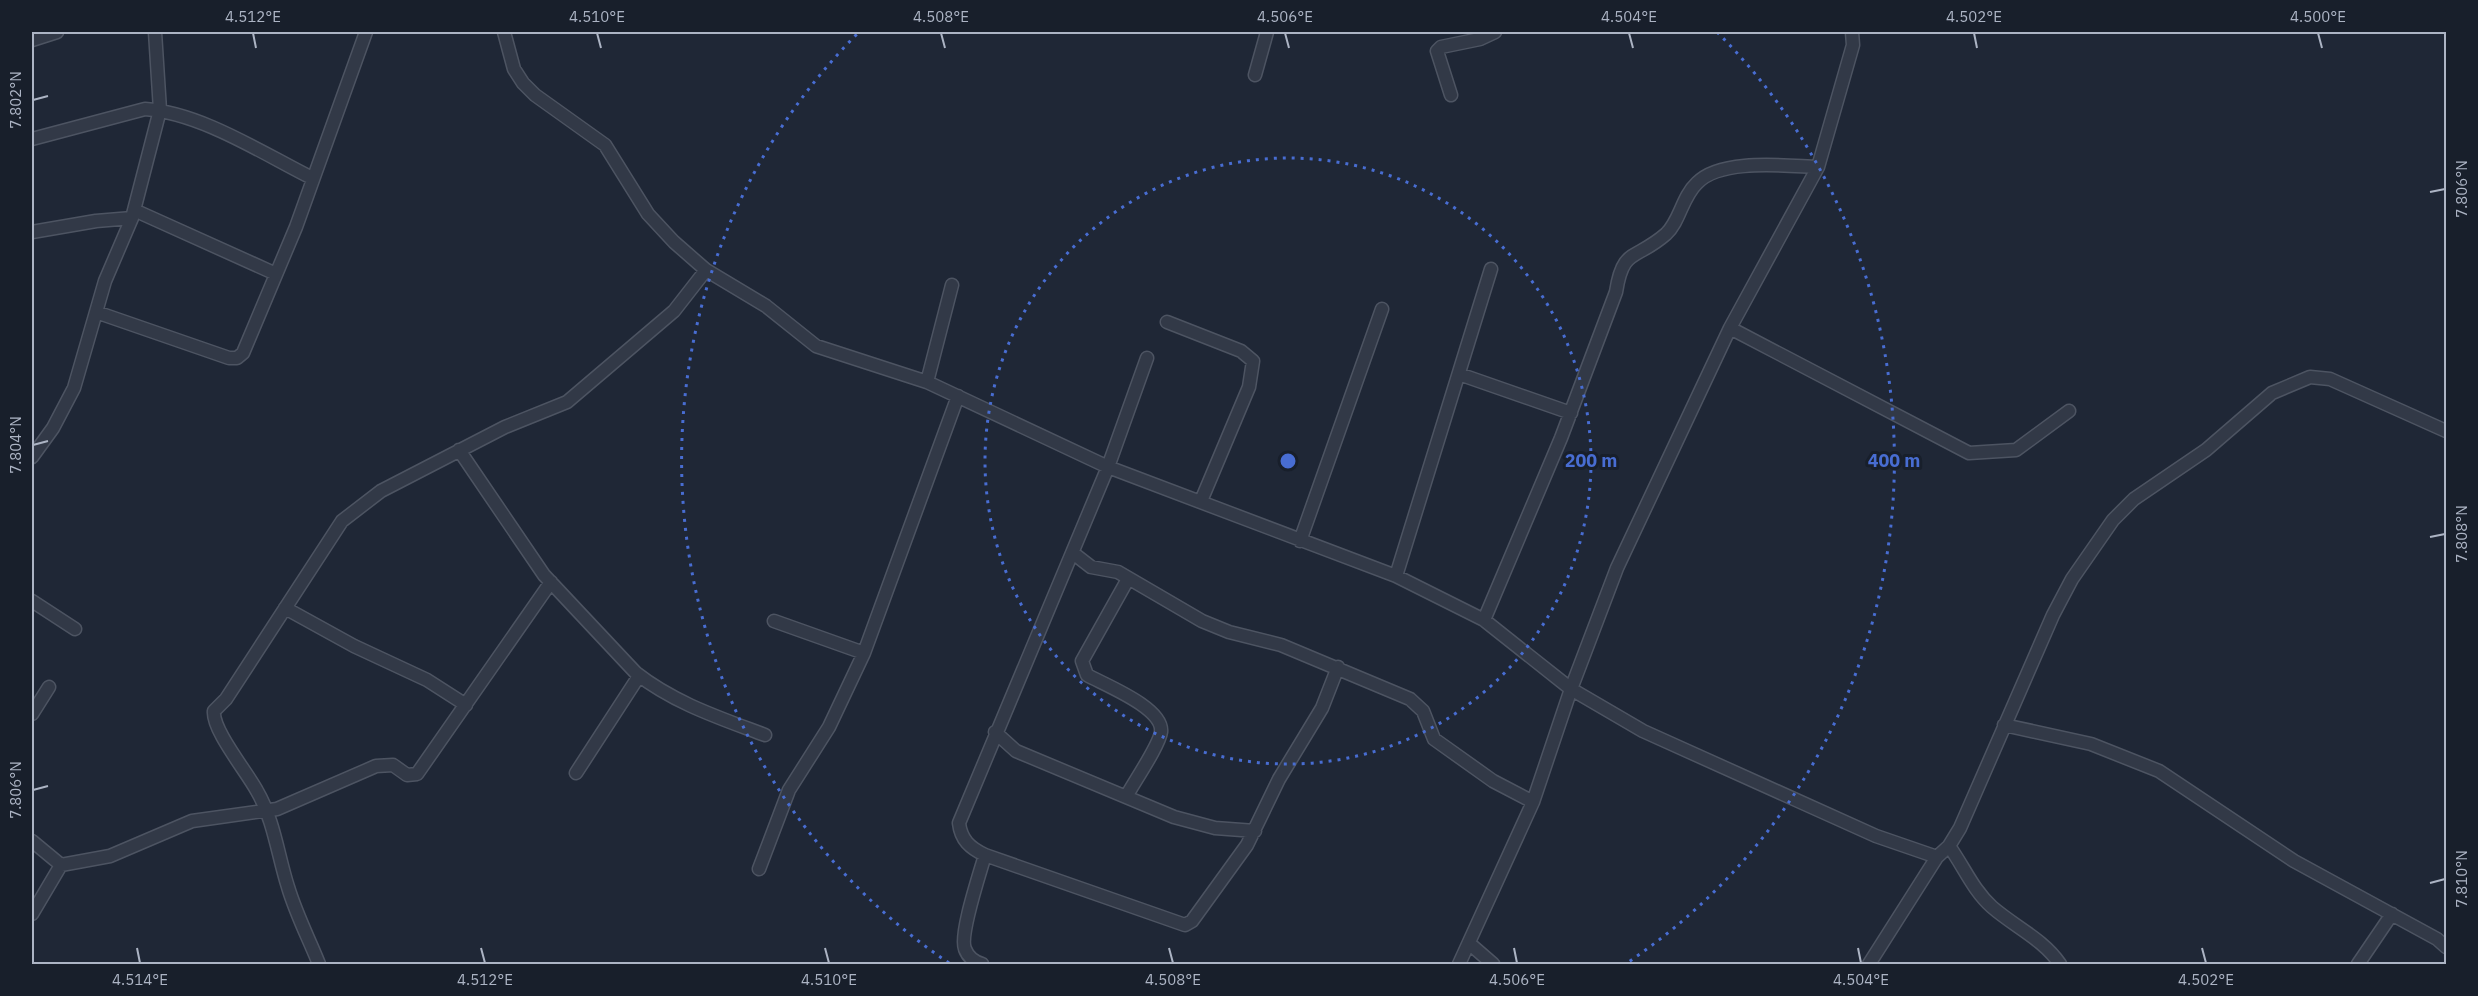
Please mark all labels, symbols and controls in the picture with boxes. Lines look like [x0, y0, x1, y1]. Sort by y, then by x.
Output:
text: 4.512°E [225, 7, 281, 26]
text: 4.510°E [569, 7, 625, 26]
text: 4.508°E [913, 7, 969, 26]
text: 4.506°E [1257, 7, 1313, 26]
text: 4.504°E [1601, 7, 1657, 26]
text: 4.502°E [1946, 7, 2002, 26]
text: 4.500°E [2290, 7, 2346, 26]
text: 7.802°N [6, 71, 25, 129]
text: 7.806°N [2452, 160, 2471, 218]
text: 7.804°N [6, 416, 25, 474]
text: 200 m [1565, 449, 1617, 472]
text: 400 m [1868, 449, 1920, 472]
centre of rings [1278, 451, 1298, 471]
text: 7.808°N [2452, 505, 2471, 563]
text: 7.806°N [6, 761, 25, 819]
text: 7.810°N [2452, 850, 2471, 908]
text: 4.514°E [112, 970, 168, 989]
text: 4.512°E [457, 970, 513, 989]
text: 4.510°E [801, 970, 857, 989]
text: 4.508°E [1145, 970, 1201, 989]
text: 4.506°E [1489, 970, 1545, 989]
text: 4.504°E [1833, 970, 1889, 989]
text: 4.502°E [2178, 970, 2234, 989]

